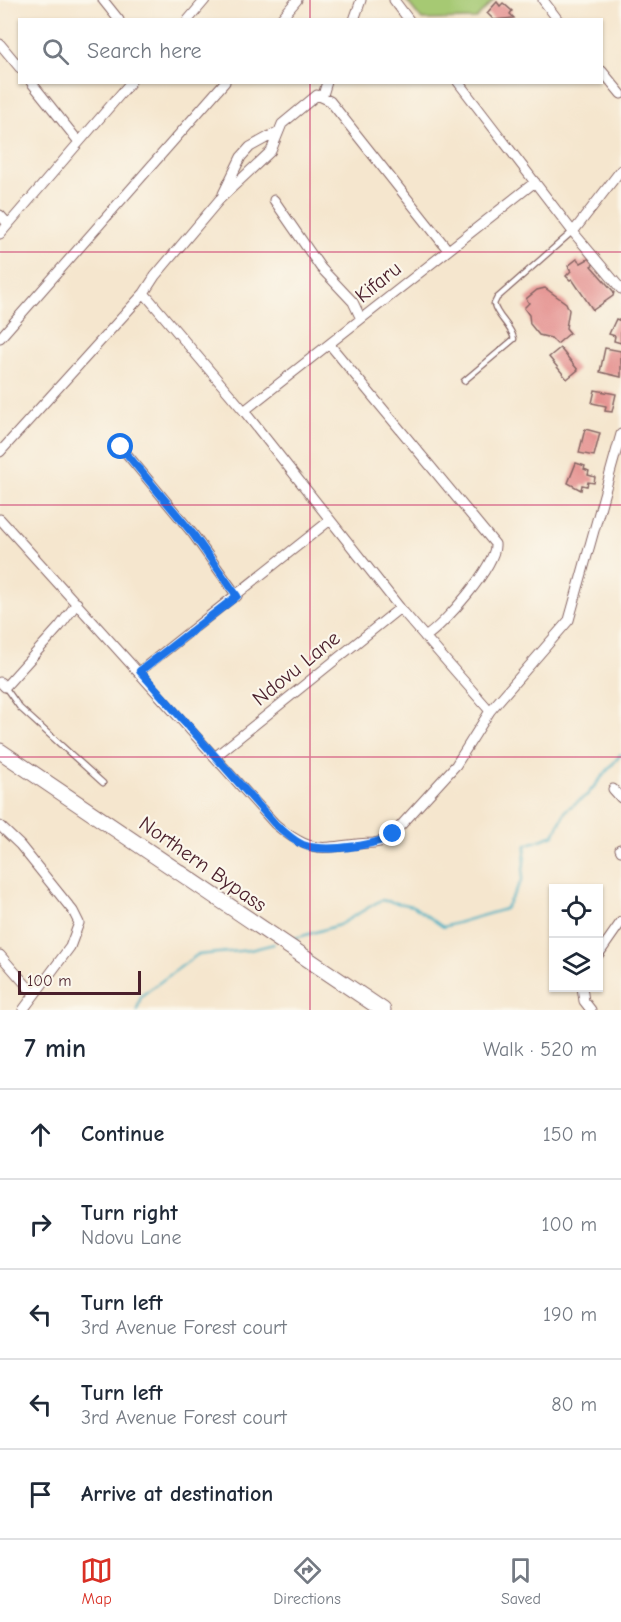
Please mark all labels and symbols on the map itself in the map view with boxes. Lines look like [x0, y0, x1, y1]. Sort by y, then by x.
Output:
street label: Kifaru [350, 256, 406, 308]
route start [107, 433, 133, 459]
street label: Ndovu Lane [247, 625, 345, 711]
street label: Northern Bypass [135, 811, 271, 917]
route end [379, 820, 405, 846]
scale bar [18, 968, 141, 995]

